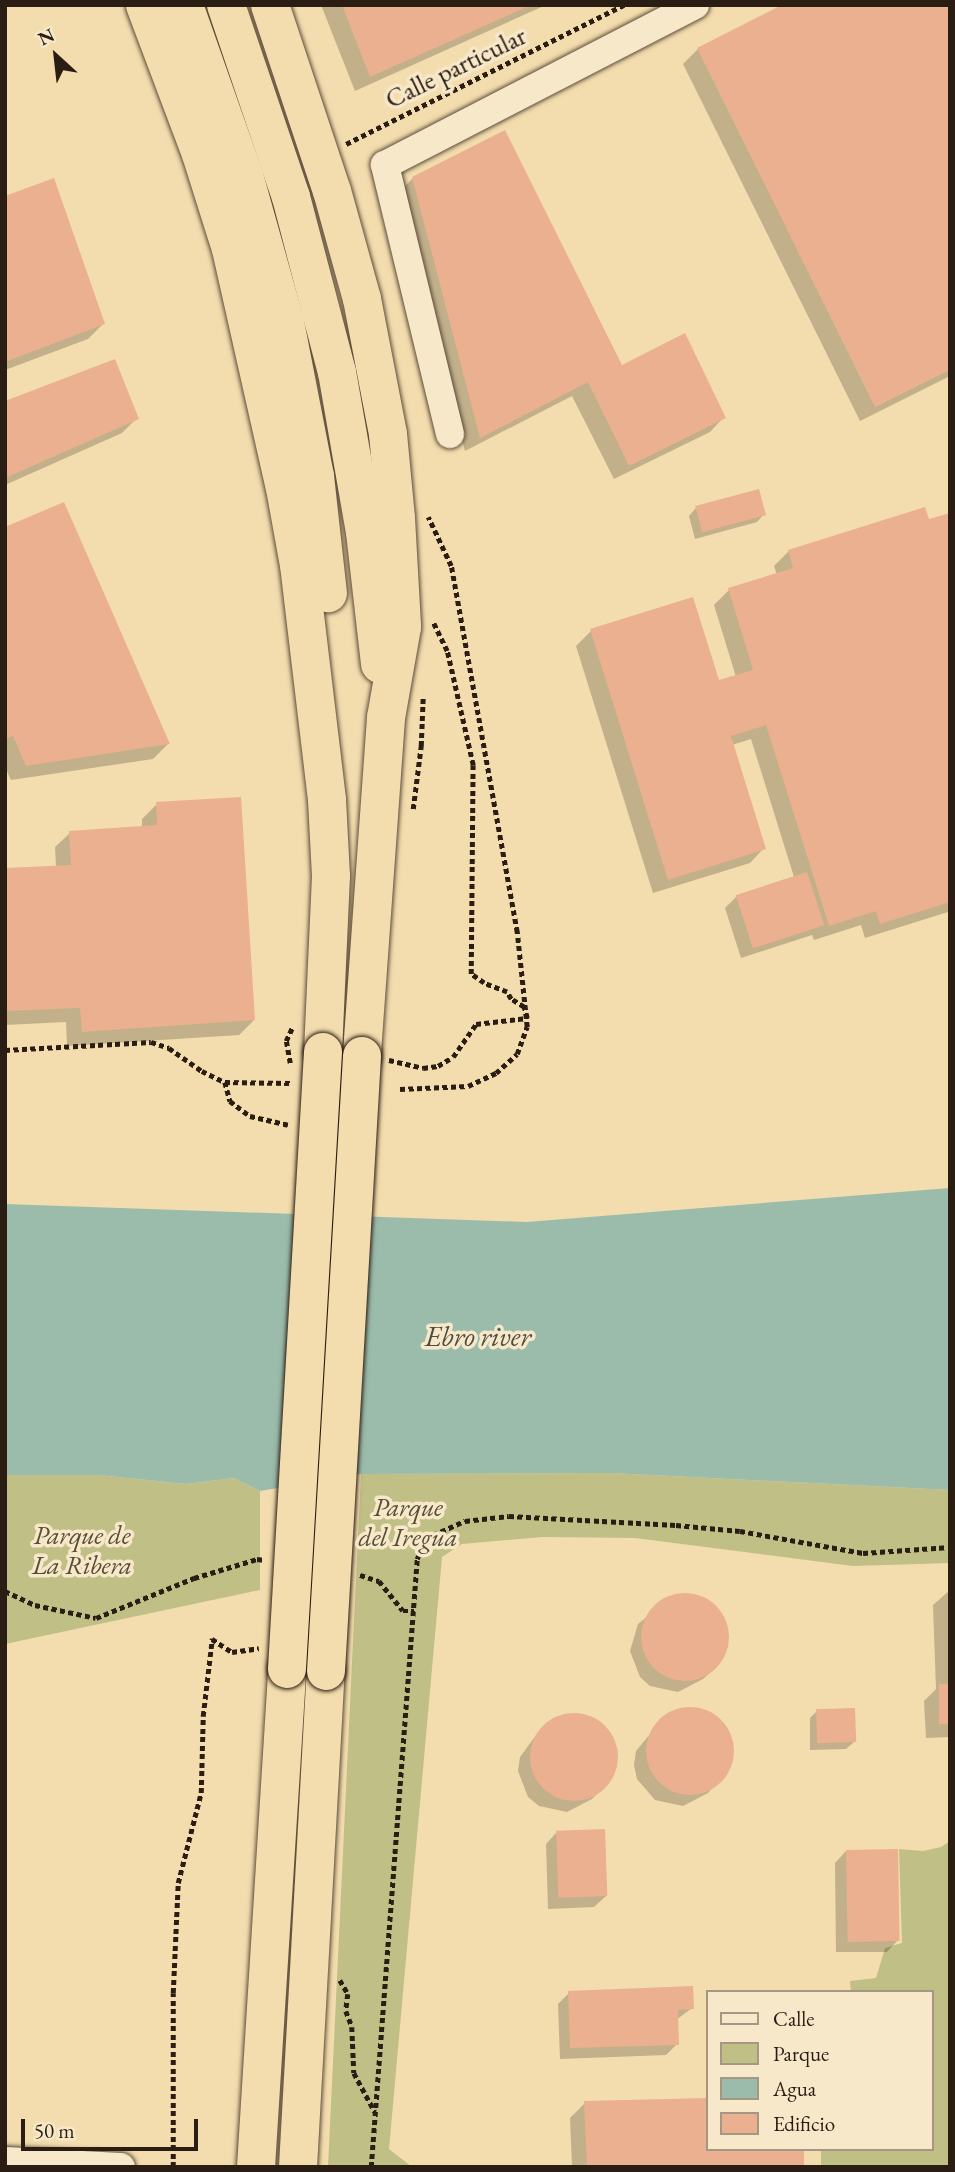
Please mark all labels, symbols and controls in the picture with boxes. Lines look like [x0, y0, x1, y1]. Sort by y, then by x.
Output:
street label: Calle particular [380, 20, 532, 116]
north arrow [21, 21, 91, 91]
text: N [34, 22, 59, 51]
water label: Ebro river [425, 1319, 531, 1353]
park label: Parque del Iregua [358, 1492, 458, 1554]
park label: Parque de La Ribera [32, 1520, 132, 1582]
legend [706, 1990, 934, 2151]
text: Calle [773, 2005, 815, 2032]
text: Parque [773, 2040, 829, 2067]
text: Agua [773, 2075, 816, 2102]
scale bar [24, 2106, 201, 2150]
text: Edificio [773, 2110, 835, 2137]
text: 50 m [34, 2117, 75, 2144]

